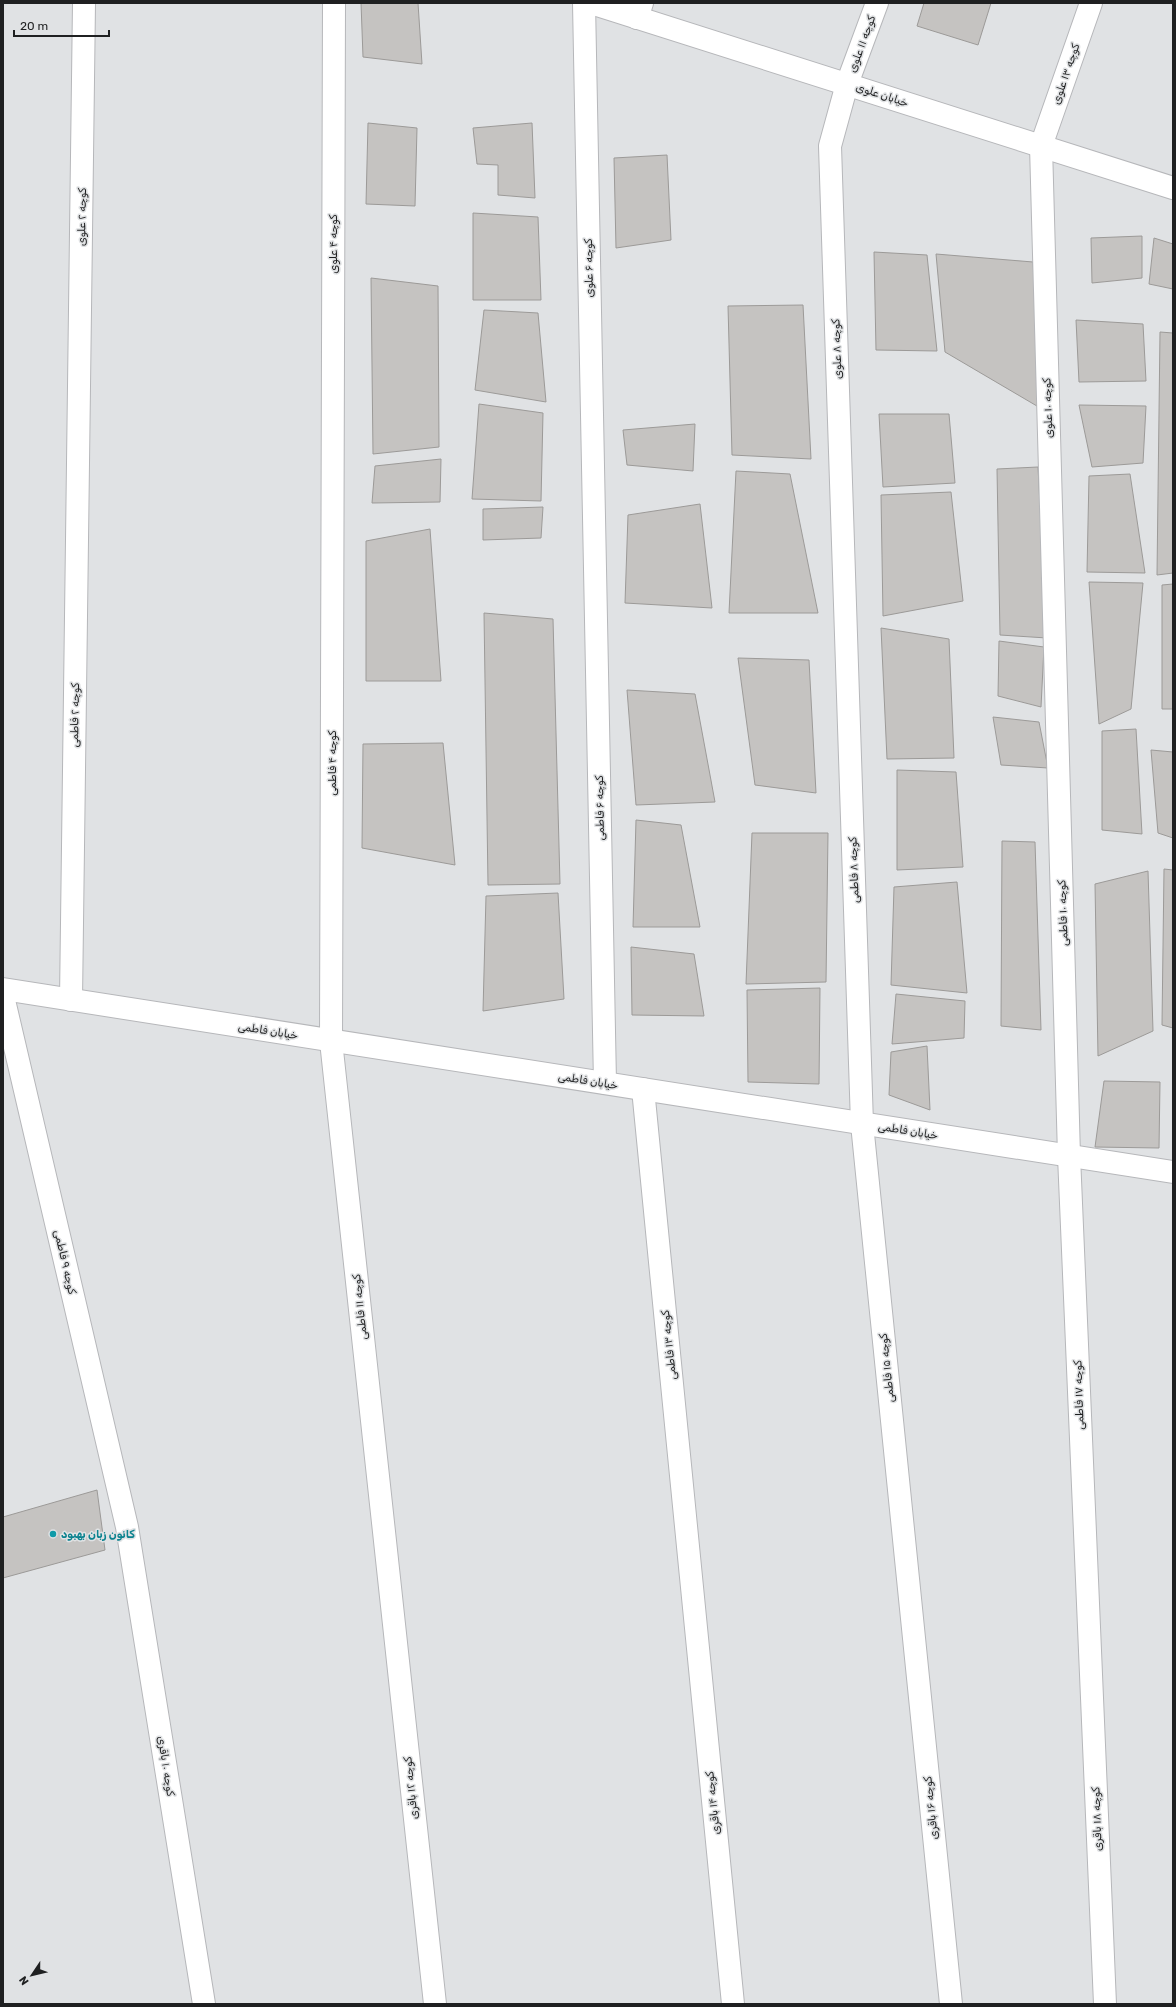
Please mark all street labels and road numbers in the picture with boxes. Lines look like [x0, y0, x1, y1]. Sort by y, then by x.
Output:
street label: کوچه ۱۱ علوی [846, 14, 879, 75]
street label: کوچه ۱۳ علوی [1049, 42, 1083, 107]
street label: خیابان علوی [854, 80, 910, 111]
street label: کوچه ۲ علوی [75, 188, 90, 246]
street label: کوچه ۴ علوی [327, 214, 341, 274]
street label: کوچه ۶ علوی [582, 238, 597, 298]
street label: کوچه ۸ علوی [829, 319, 846, 379]
street label: کوچه ۱۰ علوی [1040, 378, 1057, 438]
street label: کوچه ۲ فاطمی [68, 682, 83, 747]
street label: کوچه ۴ فاطمی [326, 730, 340, 796]
street label: کوچه ۶ فاطمی [593, 775, 608, 841]
street label: کوچه ۸ فاطمی [846, 837, 863, 903]
street label: کوچه ۱۰ فاطمی [1055, 880, 1072, 946]
street label: خیابان فاطمی [237, 1020, 299, 1042]
street label: خیابان فاطمی [557, 1070, 619, 1092]
street label: خیابان فاطمی [877, 1120, 939, 1142]
street label: کوچه ۹ فاطمی [50, 1229, 79, 1296]
street label: کوچه ۱۱ فاطمی [350, 1273, 371, 1341]
street label: کوچه ۱۳ فاطمی [659, 1309, 680, 1380]
street label: کوچه ۱۵ فاطمی [877, 1333, 898, 1403]
street label: کوچه ۱۷ فاطمی [1071, 1360, 1088, 1430]
street label: کوچه ۱۰ باقری [154, 1735, 177, 1797]
street label: کوچه ۱۲ باقری [401, 1756, 422, 1820]
street label: کوچه ۱۴ باقری [703, 1771, 724, 1835]
street label: کوچه ۱۶ باقری [921, 1776, 942, 1840]
street label: کوچه ۱۸ باقری [1089, 1786, 1106, 1851]

